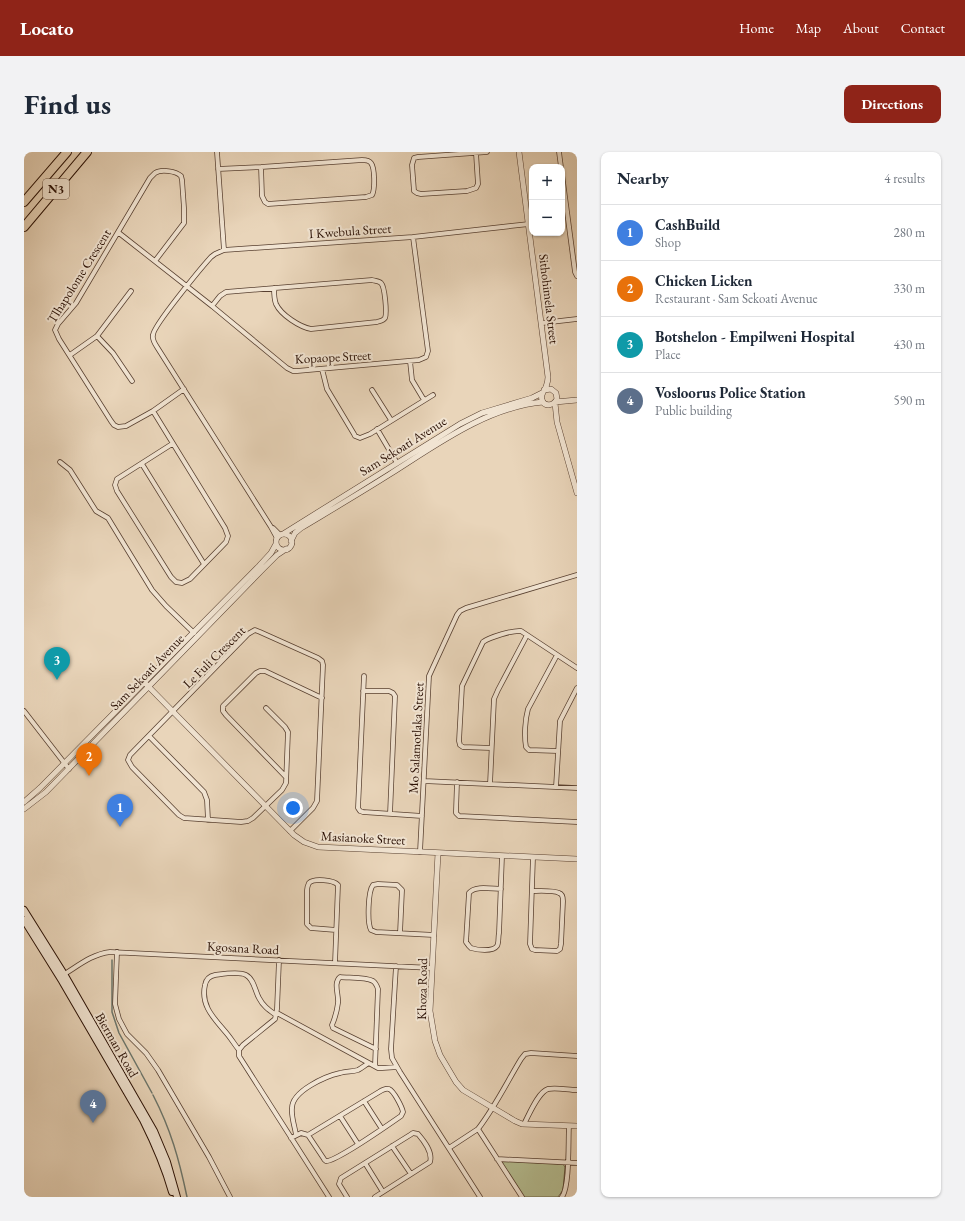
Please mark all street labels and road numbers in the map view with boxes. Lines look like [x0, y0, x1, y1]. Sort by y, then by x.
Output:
road number: N3 [43, 179, 69, 199]
street label: I Kwebula Street [308, 220, 392, 242]
street label: Tlhapolome Crescent [43, 226, 115, 326]
street label: Sithohimela Street [535, 253, 563, 345]
street label: Kopaope Street [294, 347, 372, 367]
street label: Sam Sekoati Avenue [356, 412, 450, 480]
street label: Le Fuli Crescent [179, 622, 249, 692]
street label: Sam Sekoati Avenue [106, 630, 188, 714]
street label: Mo Salamotlaka Street [405, 682, 427, 794]
street label: Masianoke Street [320, 827, 406, 849]
street label: Kgosana Road [207, 938, 280, 958]
street label: Khoza Road [413, 958, 431, 1020]
street label: Bierman Road [92, 1009, 143, 1081]

